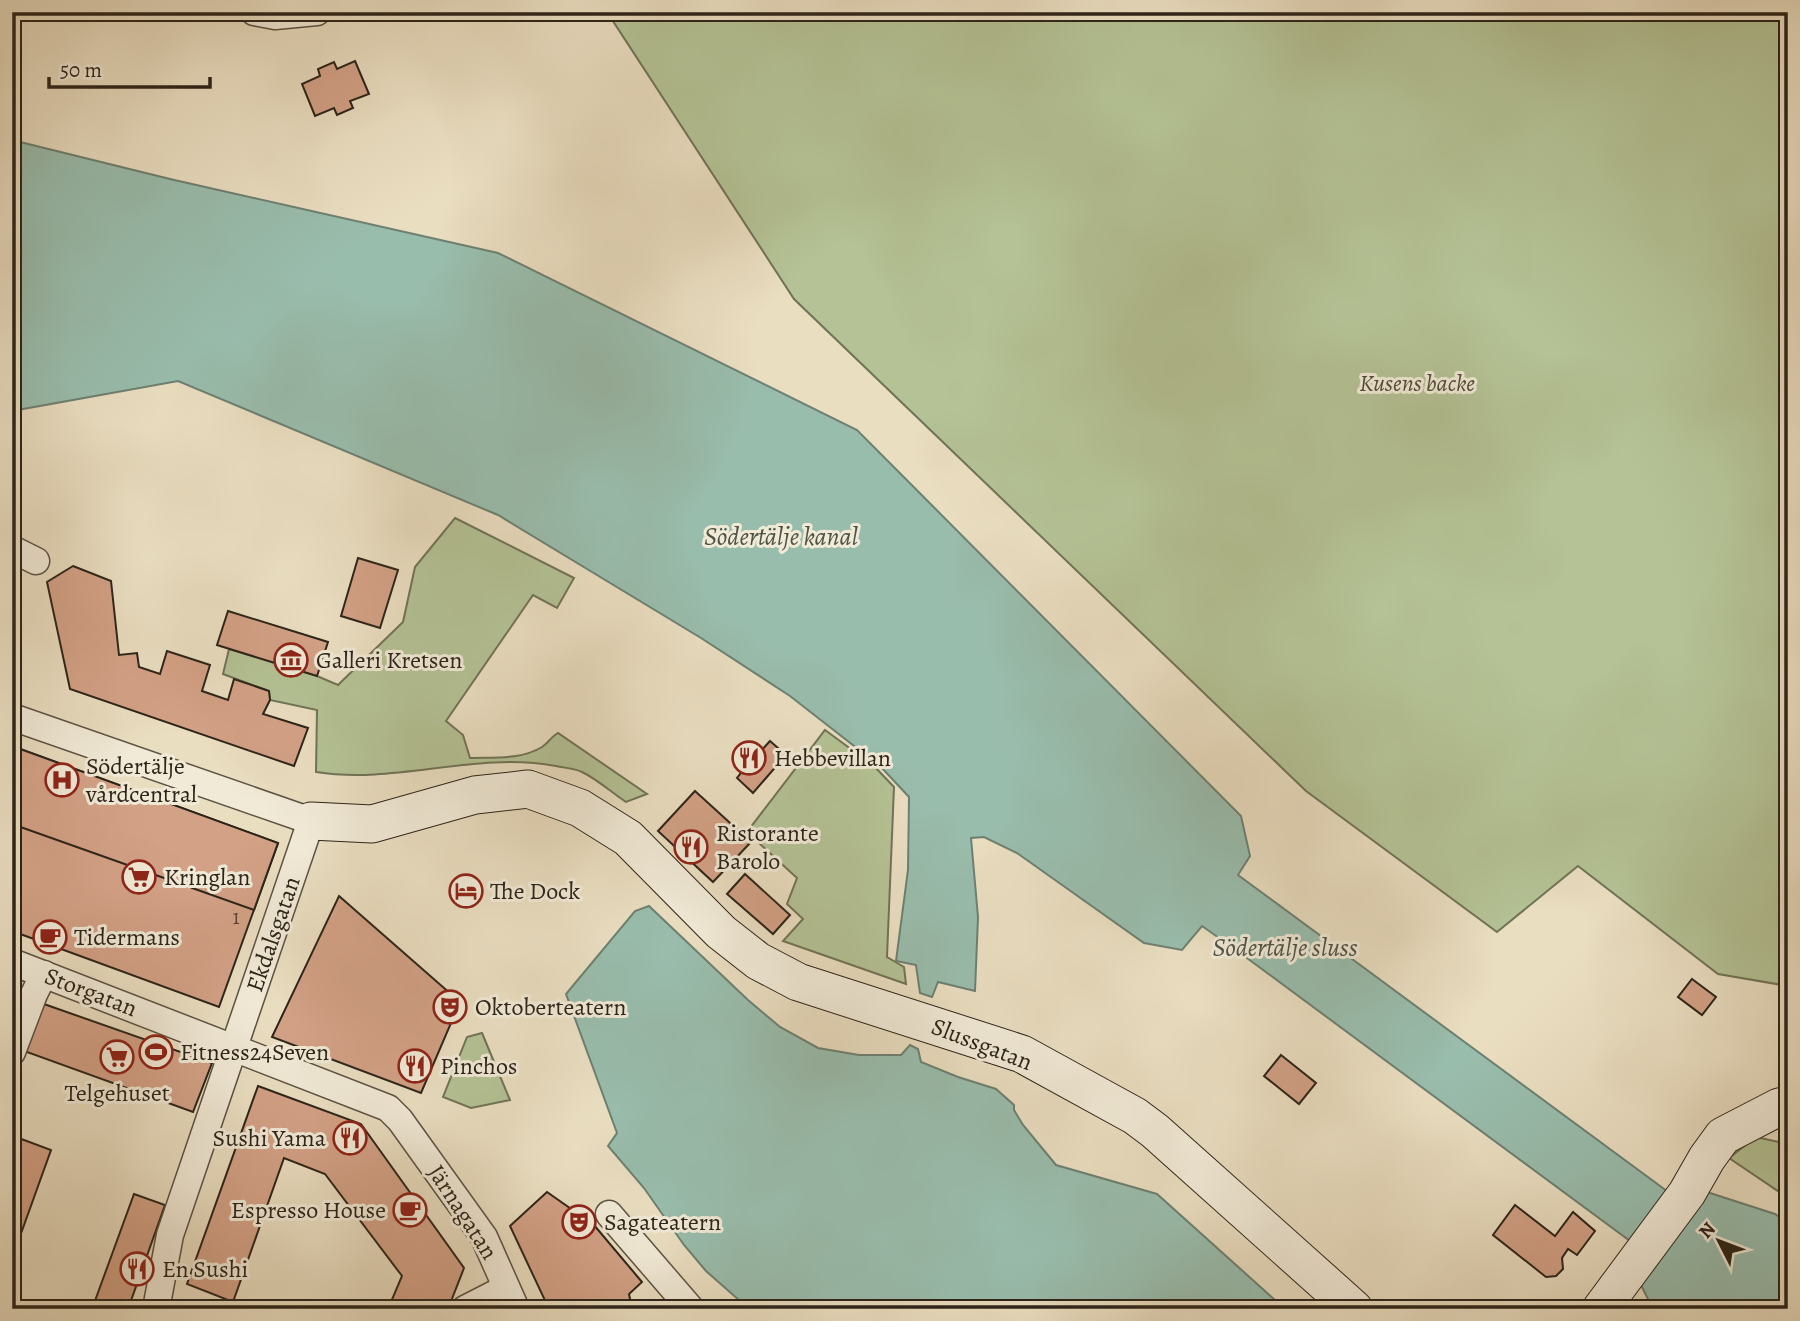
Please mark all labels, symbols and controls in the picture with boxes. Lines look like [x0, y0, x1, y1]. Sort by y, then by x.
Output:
scale bar [49, 46, 210, 90]
text: 50 m [60, 56, 102, 84]
park label: Kusens backe [1359, 367, 1475, 399]
water label: Södertälje kanal [704, 519, 858, 554]
museum icon: Galleri Kretsen [272, 641, 310, 679]
place label: Galleri Kretsen [316, 644, 462, 676]
restaurant icon: Hebbevillan [730, 739, 768, 777]
place label: Hebbevillan [774, 742, 891, 774]
place label: Södertälje vårdcentral [85, 750, 197, 810]
hospital icon: Södertälje vårdcentral [43, 761, 81, 799]
place label: Ristorante Barolo [716, 817, 819, 877]
restaurant icon: Ristorante Barolo [672, 828, 710, 866]
supermarket icon: Kringlan [120, 858, 158, 896]
place label: Kringlan [164, 861, 250, 893]
street label: Ekdalsgatan [238, 872, 308, 996]
hotel icon: The Dock [447, 872, 485, 910]
place label: The Dock [490, 875, 580, 907]
house number: 1 [232, 903, 240, 931]
cafe icon: Tidermans [31, 918, 69, 956]
place label: Tidermans [74, 921, 180, 953]
water label: Södertälje sluss [1213, 930, 1358, 965]
street label: Storgatan [40, 960, 142, 1024]
theatre icon: Oktoberteatern [431, 988, 469, 1026]
place label: Oktoberteatern [475, 991, 626, 1023]
street label: Slussgatan [927, 1010, 1037, 1078]
sports icon: Fitness24Seven [137, 1033, 175, 1071]
place label: Fitness24Seven [180, 1036, 329, 1068]
supermarket icon: Telgehuset [98, 1038, 136, 1076]
restaurant icon: Pinchos [396, 1047, 434, 1085]
place label: Pinchos [440, 1050, 518, 1082]
place label: Telgehuset [64, 1077, 170, 1109]
restaurant icon: Sushi Yama [331, 1119, 369, 1157]
place label: Sushi Yama [213, 1122, 327, 1154]
street label: Järnagatan [420, 1158, 506, 1266]
cafe icon: Espresso House [391, 1191, 429, 1229]
place label: Espresso House [231, 1194, 386, 1226]
theatre icon: Sagateatern [560, 1203, 598, 1241]
place label: Sagateatern [604, 1206, 721, 1238]
north arrow [1685, 1206, 1755, 1276]
text: N [1693, 1216, 1722, 1244]
restaurant icon: En Sushi [118, 1250, 156, 1288]
place label: En Sushi [162, 1253, 248, 1285]

